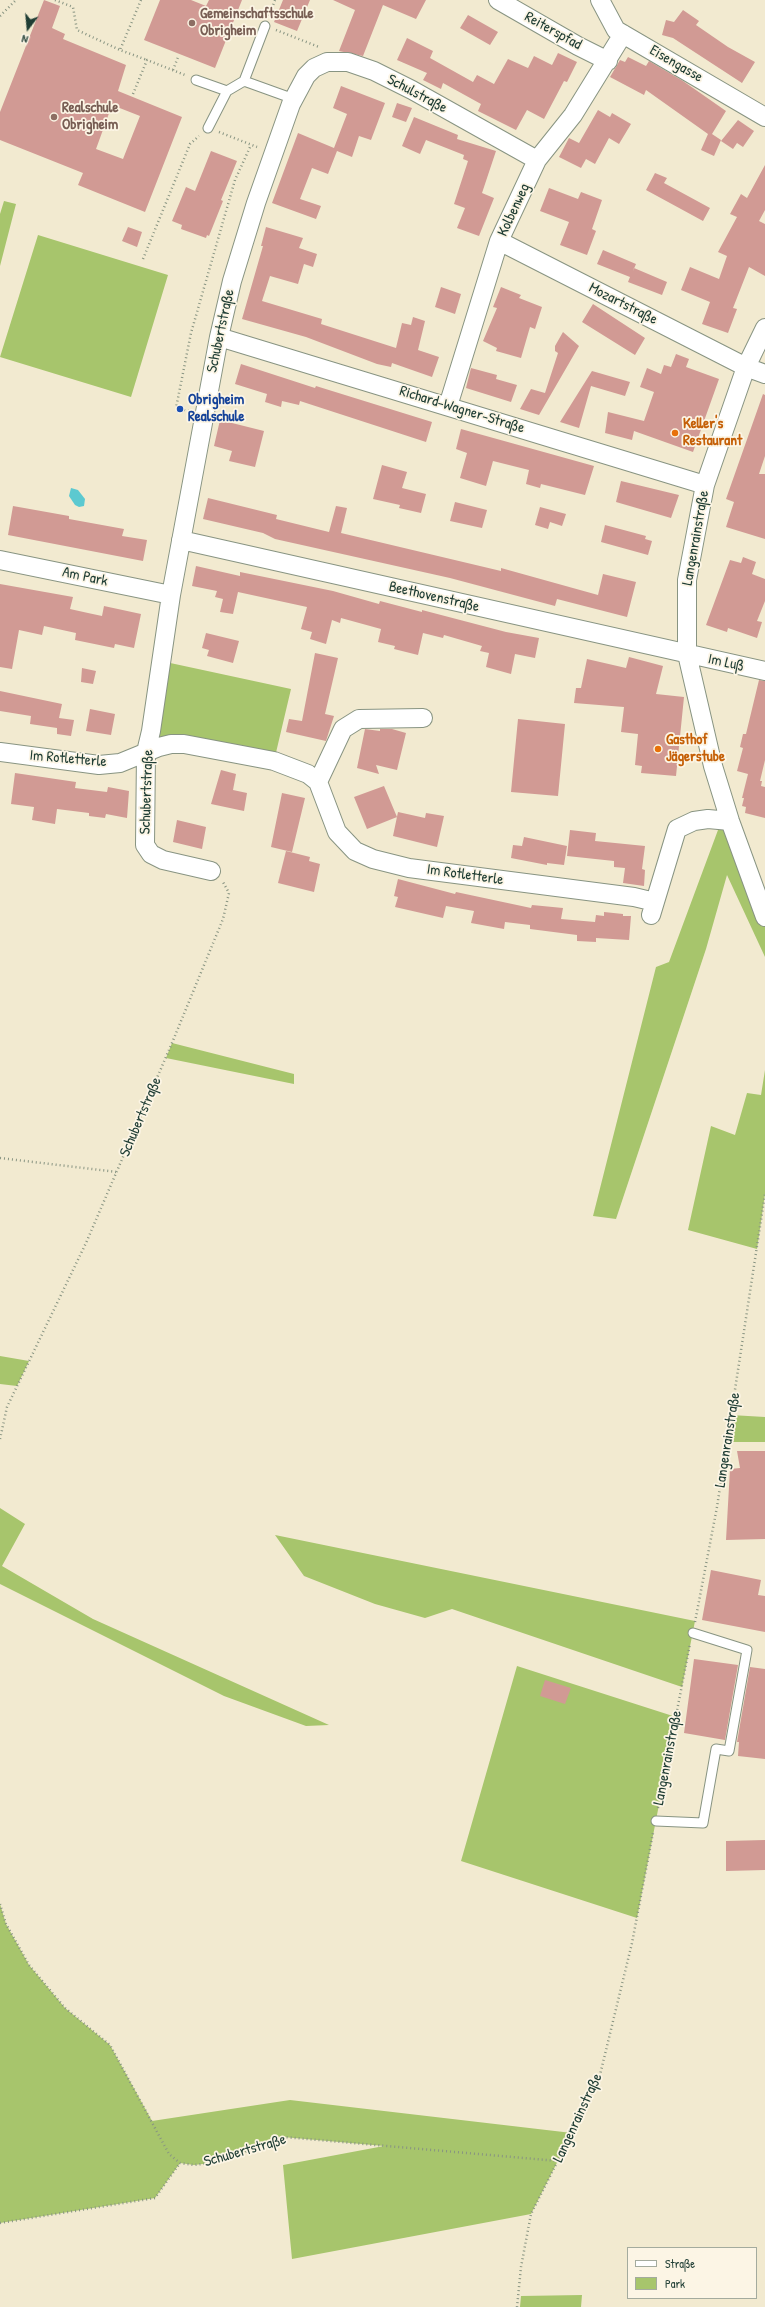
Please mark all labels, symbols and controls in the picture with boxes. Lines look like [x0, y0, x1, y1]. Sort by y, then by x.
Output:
place label: Gemeinschaftsschule Obrigheim [200, 5, 313, 40]
north arrow [8, 8, 48, 48]
street label: Reiterspfad [521, 8, 585, 54]
marker: Gemeinschaftsschule Obrigheim [187, 18, 197, 28]
text: N [20, 32, 29, 47]
street label: Eisengasse [646, 42, 706, 86]
street label: Schulstraße [384, 71, 450, 117]
place label: Realschule Obrigheim [62, 99, 119, 134]
marker: Realschule Obrigheim [49, 112, 59, 122]
street label: Kolbenweg [494, 181, 534, 239]
street label: Mozartstraße [586, 279, 660, 329]
street label: Schubertstraße [203, 288, 239, 374]
street label: Richard-Wagner-Straße [397, 382, 527, 438]
place label: Obrigheim Realschule [188, 391, 245, 426]
marker: Obrigheim Realschule [175, 404, 185, 414]
place label: Keller's Restaurant [683, 415, 742, 450]
marker: Keller's Restaurant [670, 428, 680, 438]
street label: Langenrainstraße [679, 489, 713, 587]
street label: Am Park [61, 563, 109, 591]
street label: Beethovenstraße [387, 578, 481, 616]
street label: Im Luß [706, 650, 746, 676]
place label: Gasthof Jägerstube [666, 731, 725, 766]
marker: Gasthof Jägerstube [653, 744, 663, 754]
street label: Im Rotletterle [29, 747, 107, 771]
street label: Schubertstraße [137, 749, 157, 835]
street label: Im Rotletterle [426, 861, 504, 889]
street label: Schubertstraße [116, 1075, 166, 1159]
street label: Langenrainstraße [712, 1391, 744, 1489]
street label: Langenrainstraße [650, 1709, 686, 1807]
street label: Langenrainstraße [550, 2071, 606, 2165]
street label: Schubertstraße [202, 2131, 288, 2171]
legend [627, 2247, 757, 2299]
text: Straße [665, 2255, 695, 2272]
text: Park [665, 2275, 685, 2292]

